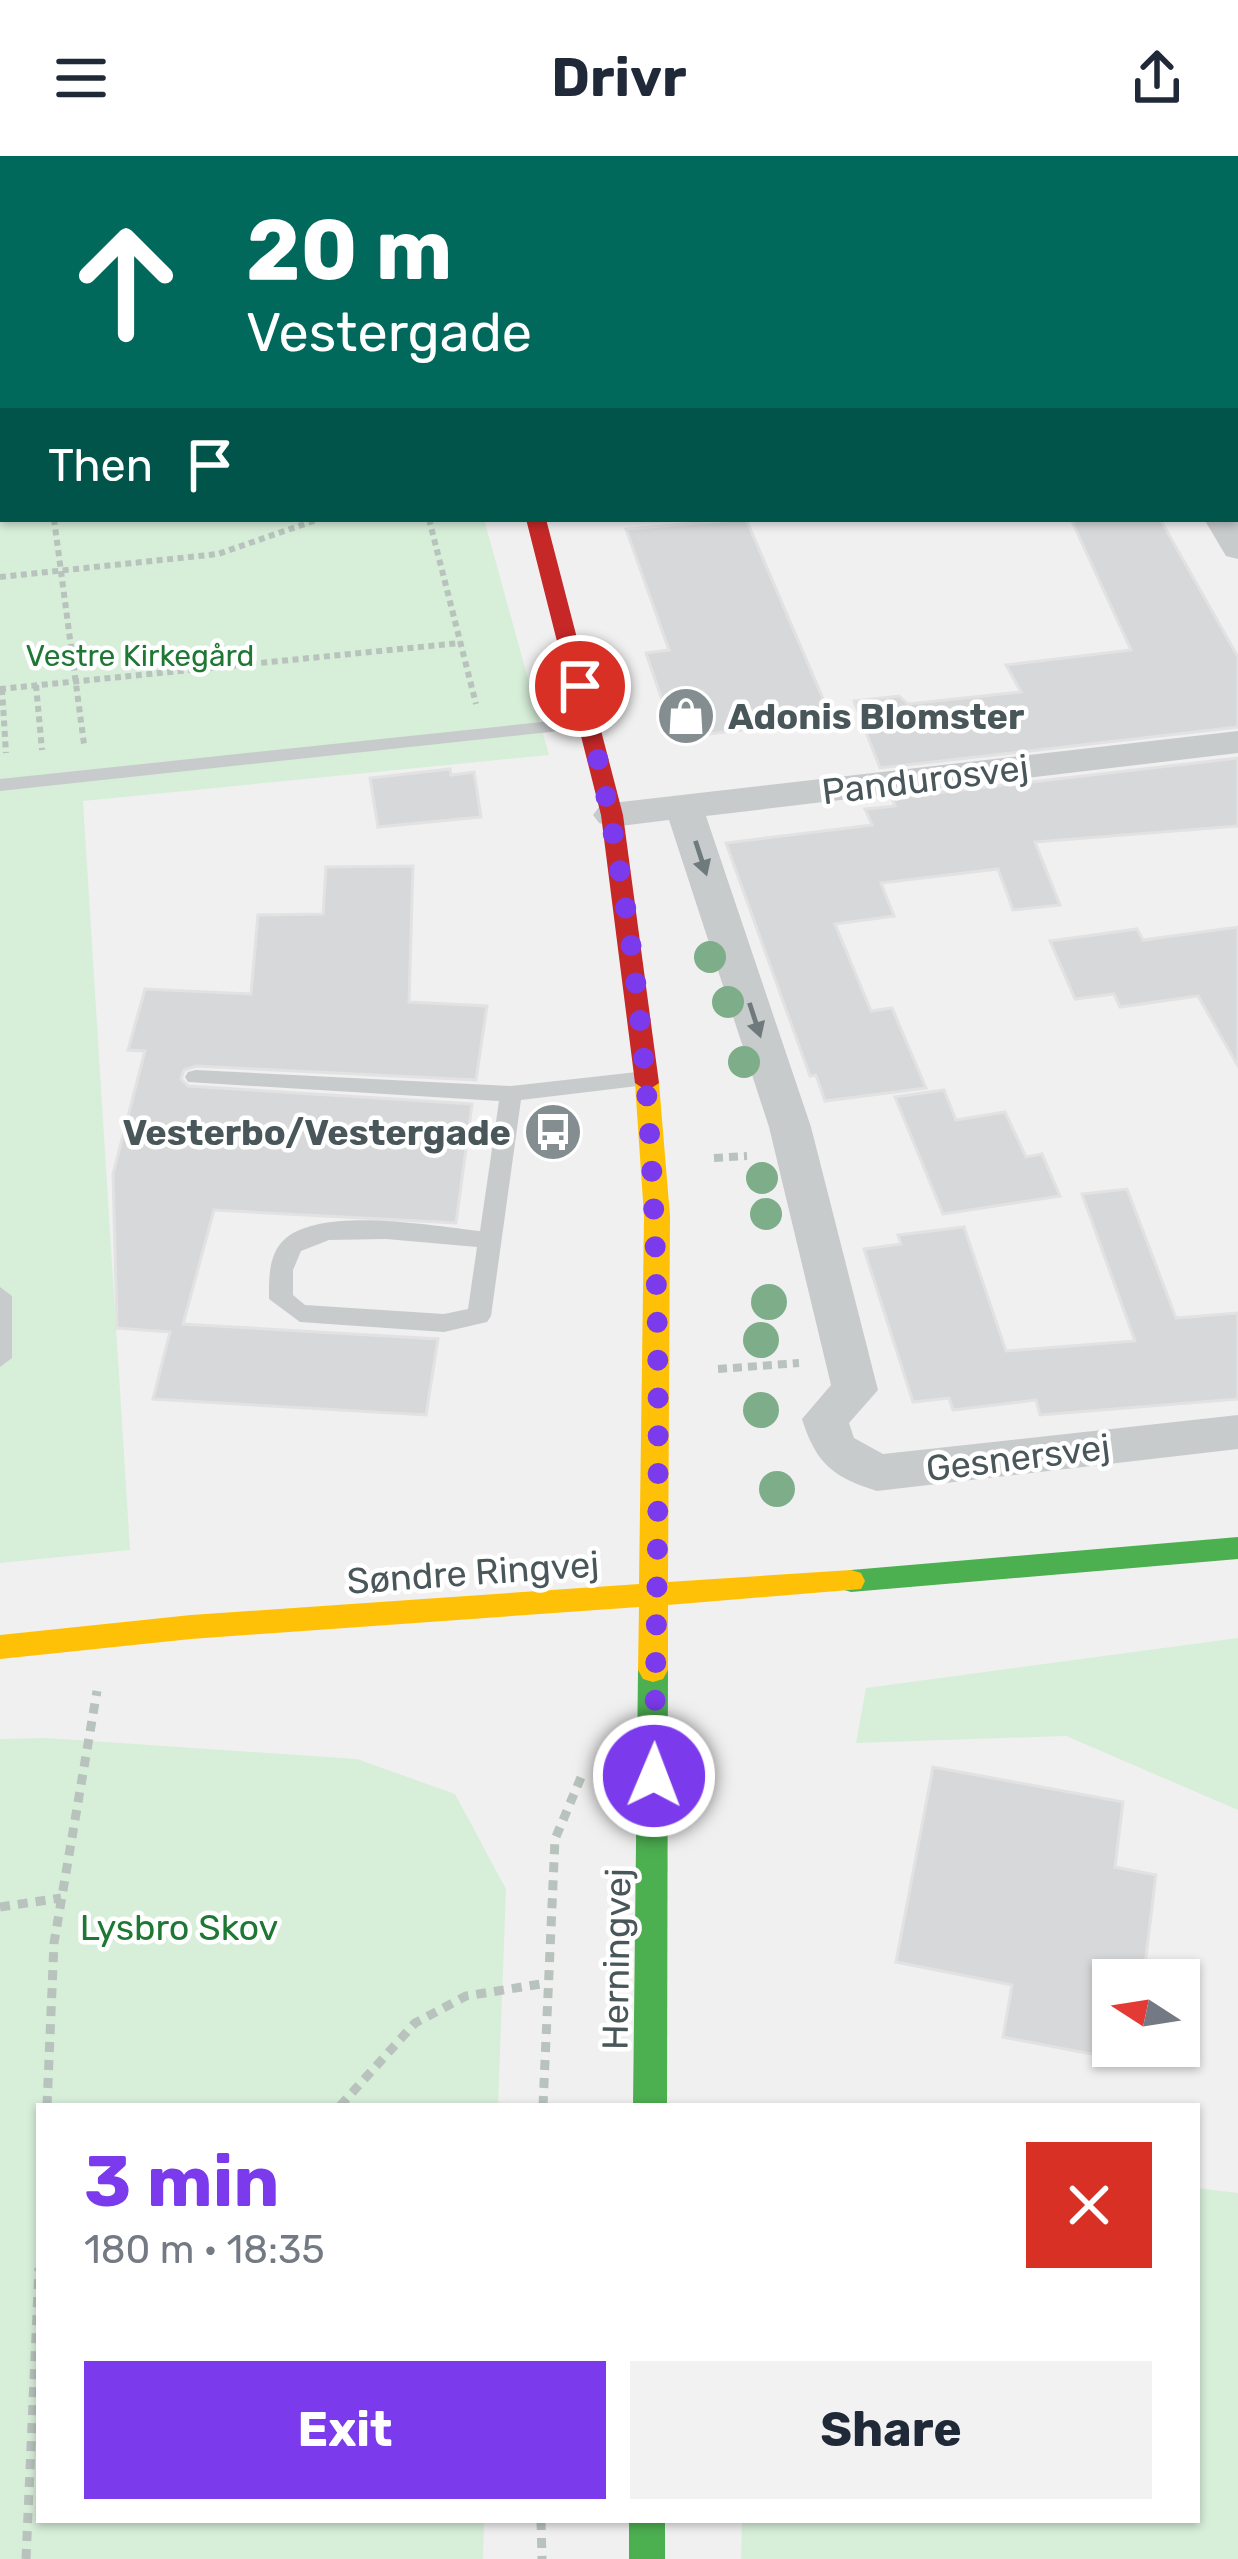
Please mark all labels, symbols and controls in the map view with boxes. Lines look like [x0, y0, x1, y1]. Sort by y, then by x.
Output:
icon: menu [48, 45, 114, 111]
icon: share [1124, 45, 1190, 111]
text: Drivr [551, 46, 687, 110]
text: 20 m [246, 200, 453, 300]
icon: ahead [48, 204, 204, 360]
text: Vestergade [246, 301, 532, 365]
icon: arrive [177, 432, 243, 498]
text: Then [48, 439, 153, 492]
pin [529, 635, 631, 737]
park label: Vestre Kirkegård [26, 638, 254, 674]
icon: arrive [547, 653, 613, 719]
shop icon: Adonis Blomster [655, 685, 717, 747]
place label: Adonis Blomster [728, 695, 1024, 738]
street label: Pandurosvej [819, 745, 1031, 814]
one-way arrow [692, 840, 711, 877]
one-way arrow [746, 1002, 765, 1039]
bus stop icon: Vesterbo/Vestergade [522, 1101, 584, 1163]
place label: Vesterbo/Vestergade [122, 1111, 511, 1154]
street label: Gesnersvej [924, 1425, 1112, 1490]
street label: Søndre Ringvej [345, 1542, 601, 1603]
position arrow [591, 1713, 717, 1839]
street label: Herningvej [593, 1868, 640, 2050]
park label: Lysbro Skov [80, 1906, 278, 1949]
north arrow [1092, 1959, 1200, 2067]
map controls [1092, 1959, 1200, 2067]
text: 3 min [84, 2139, 280, 2224]
button: close [1026, 2142, 1152, 2268]
text: 180 m · 18:35 [84, 2227, 325, 2273]
button: Exit [84, 2361, 606, 2499]
button: Share [630, 2361, 1152, 2499]

